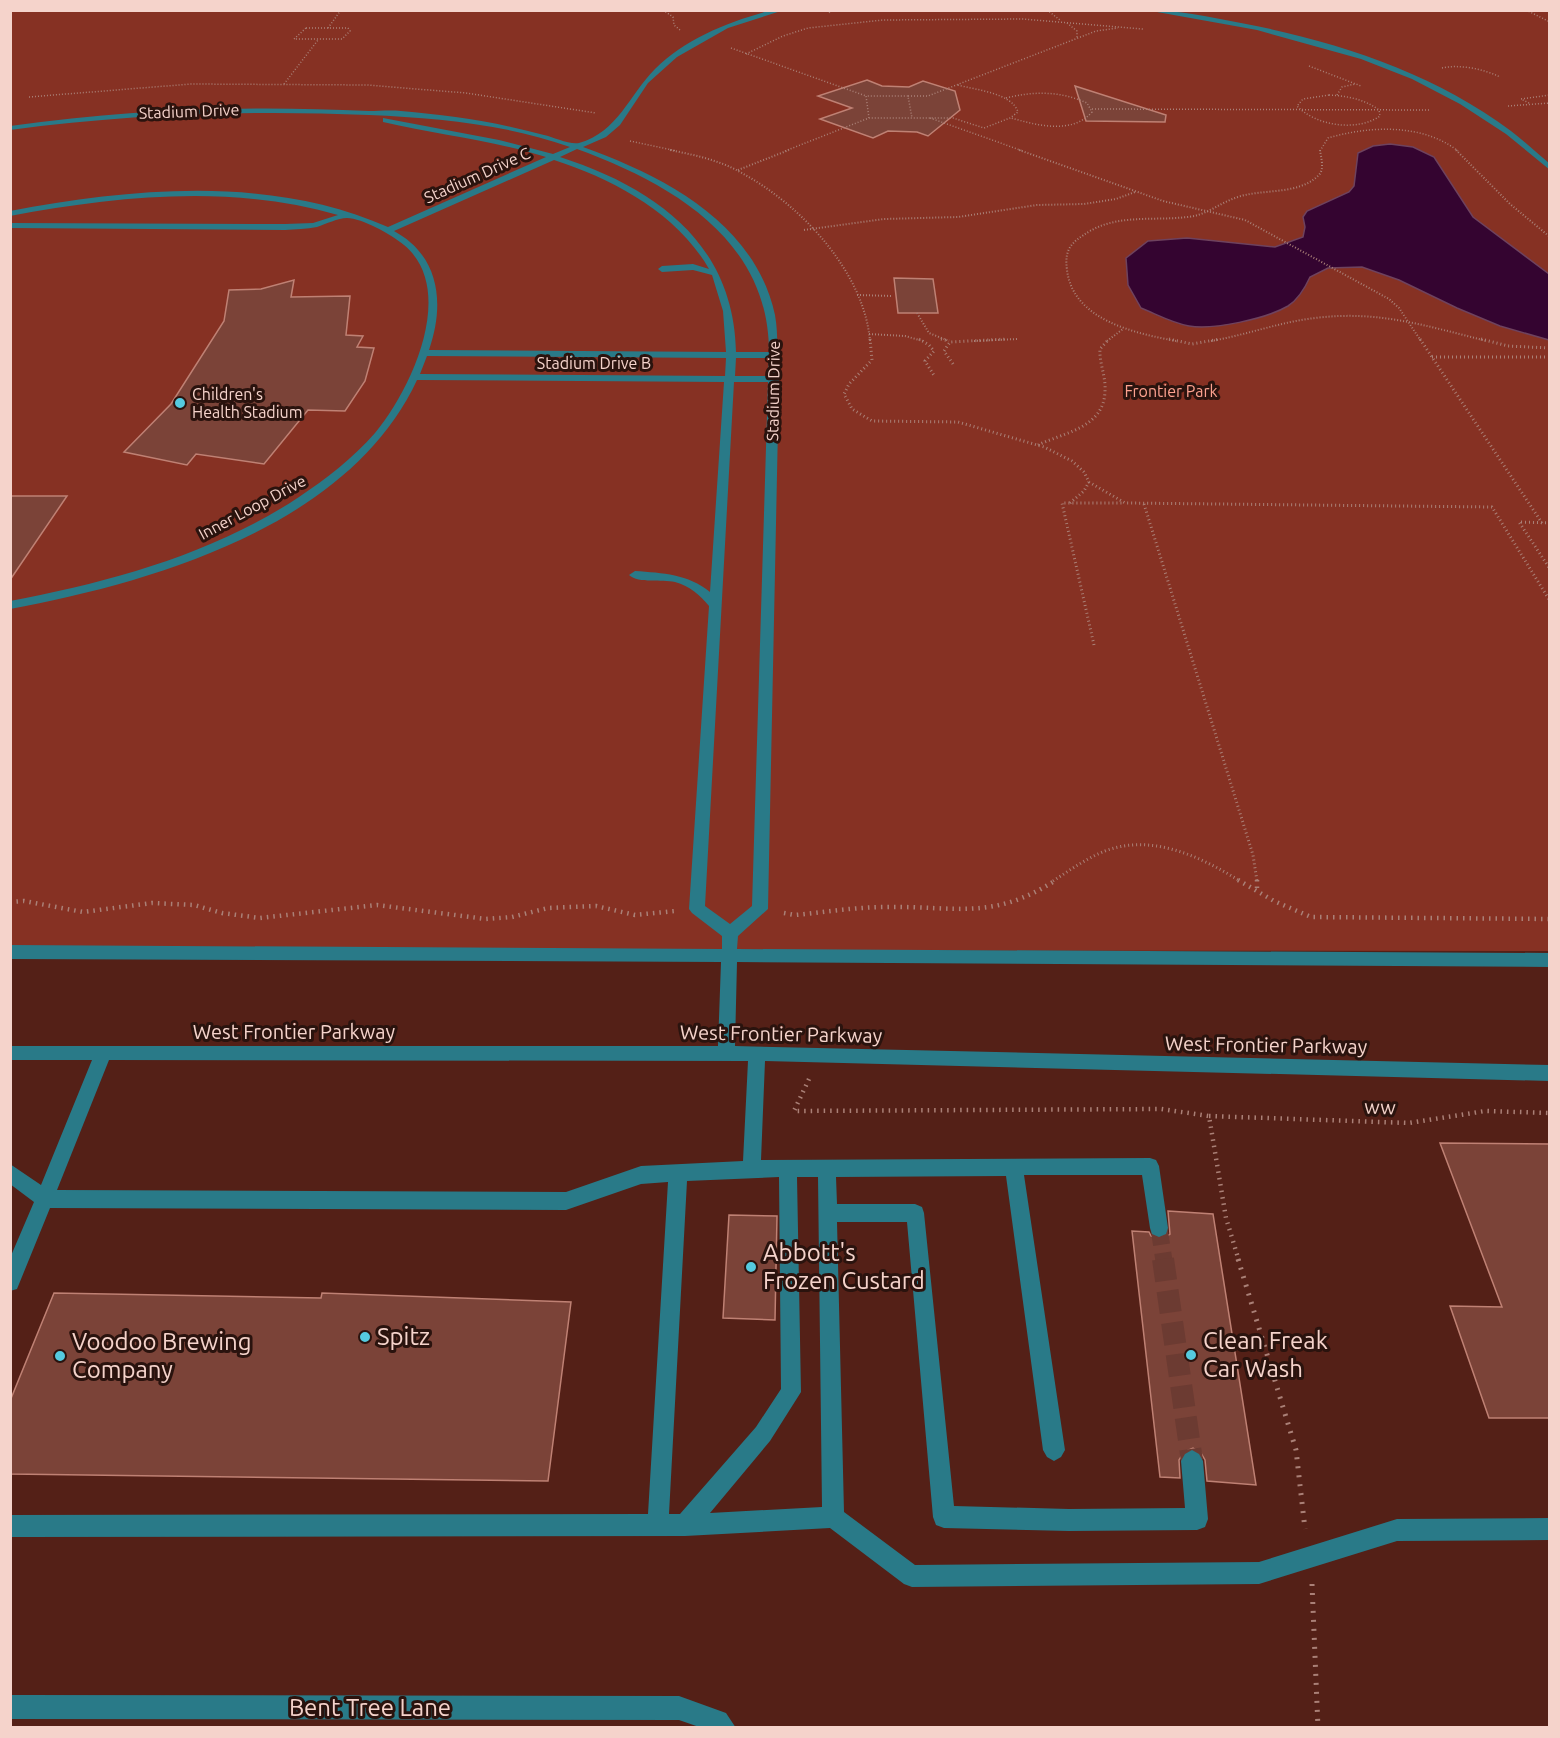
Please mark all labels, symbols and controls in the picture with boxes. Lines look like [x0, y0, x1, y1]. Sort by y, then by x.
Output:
street label: Stadium Drive [138, 100, 240, 122]
street label: Stadium Drive C [421, 144, 533, 206]
street label: Stadium Drive [763, 341, 783, 441]
street label: Stadium Drive B [537, 354, 651, 372]
park label: Frontier Park [1124, 382, 1218, 400]
place label: Children's Health Stadium [192, 385, 303, 421]
marker: Children's Health Stadium [173, 396, 187, 410]
street label: Inner Loop Drive [195, 471, 309, 543]
street label: West Frontier Parkway [193, 1020, 396, 1043]
street label: West Frontier Parkway [680, 1020, 883, 1047]
street label: West Frontier Parkway [1165, 1031, 1368, 1058]
street label: ww [1364, 1094, 1397, 1119]
place label: Abbott's Frozen Custard [763, 1239, 925, 1294]
marker: Abbott's Frozen Custard [744, 1260, 758, 1274]
place label: Spitz [377, 1323, 430, 1350]
place label: Clean Freak Car Wash [1203, 1327, 1328, 1382]
place label: Voodoo Brewing Company [72, 1328, 252, 1383]
marker: Spitz [358, 1330, 372, 1344]
marker: Clean Freak Car Wash [1184, 1348, 1198, 1362]
marker: Voodoo Brewing Company [53, 1349, 67, 1363]
street label: Bent Tree Lane [289, 1694, 451, 1721]

